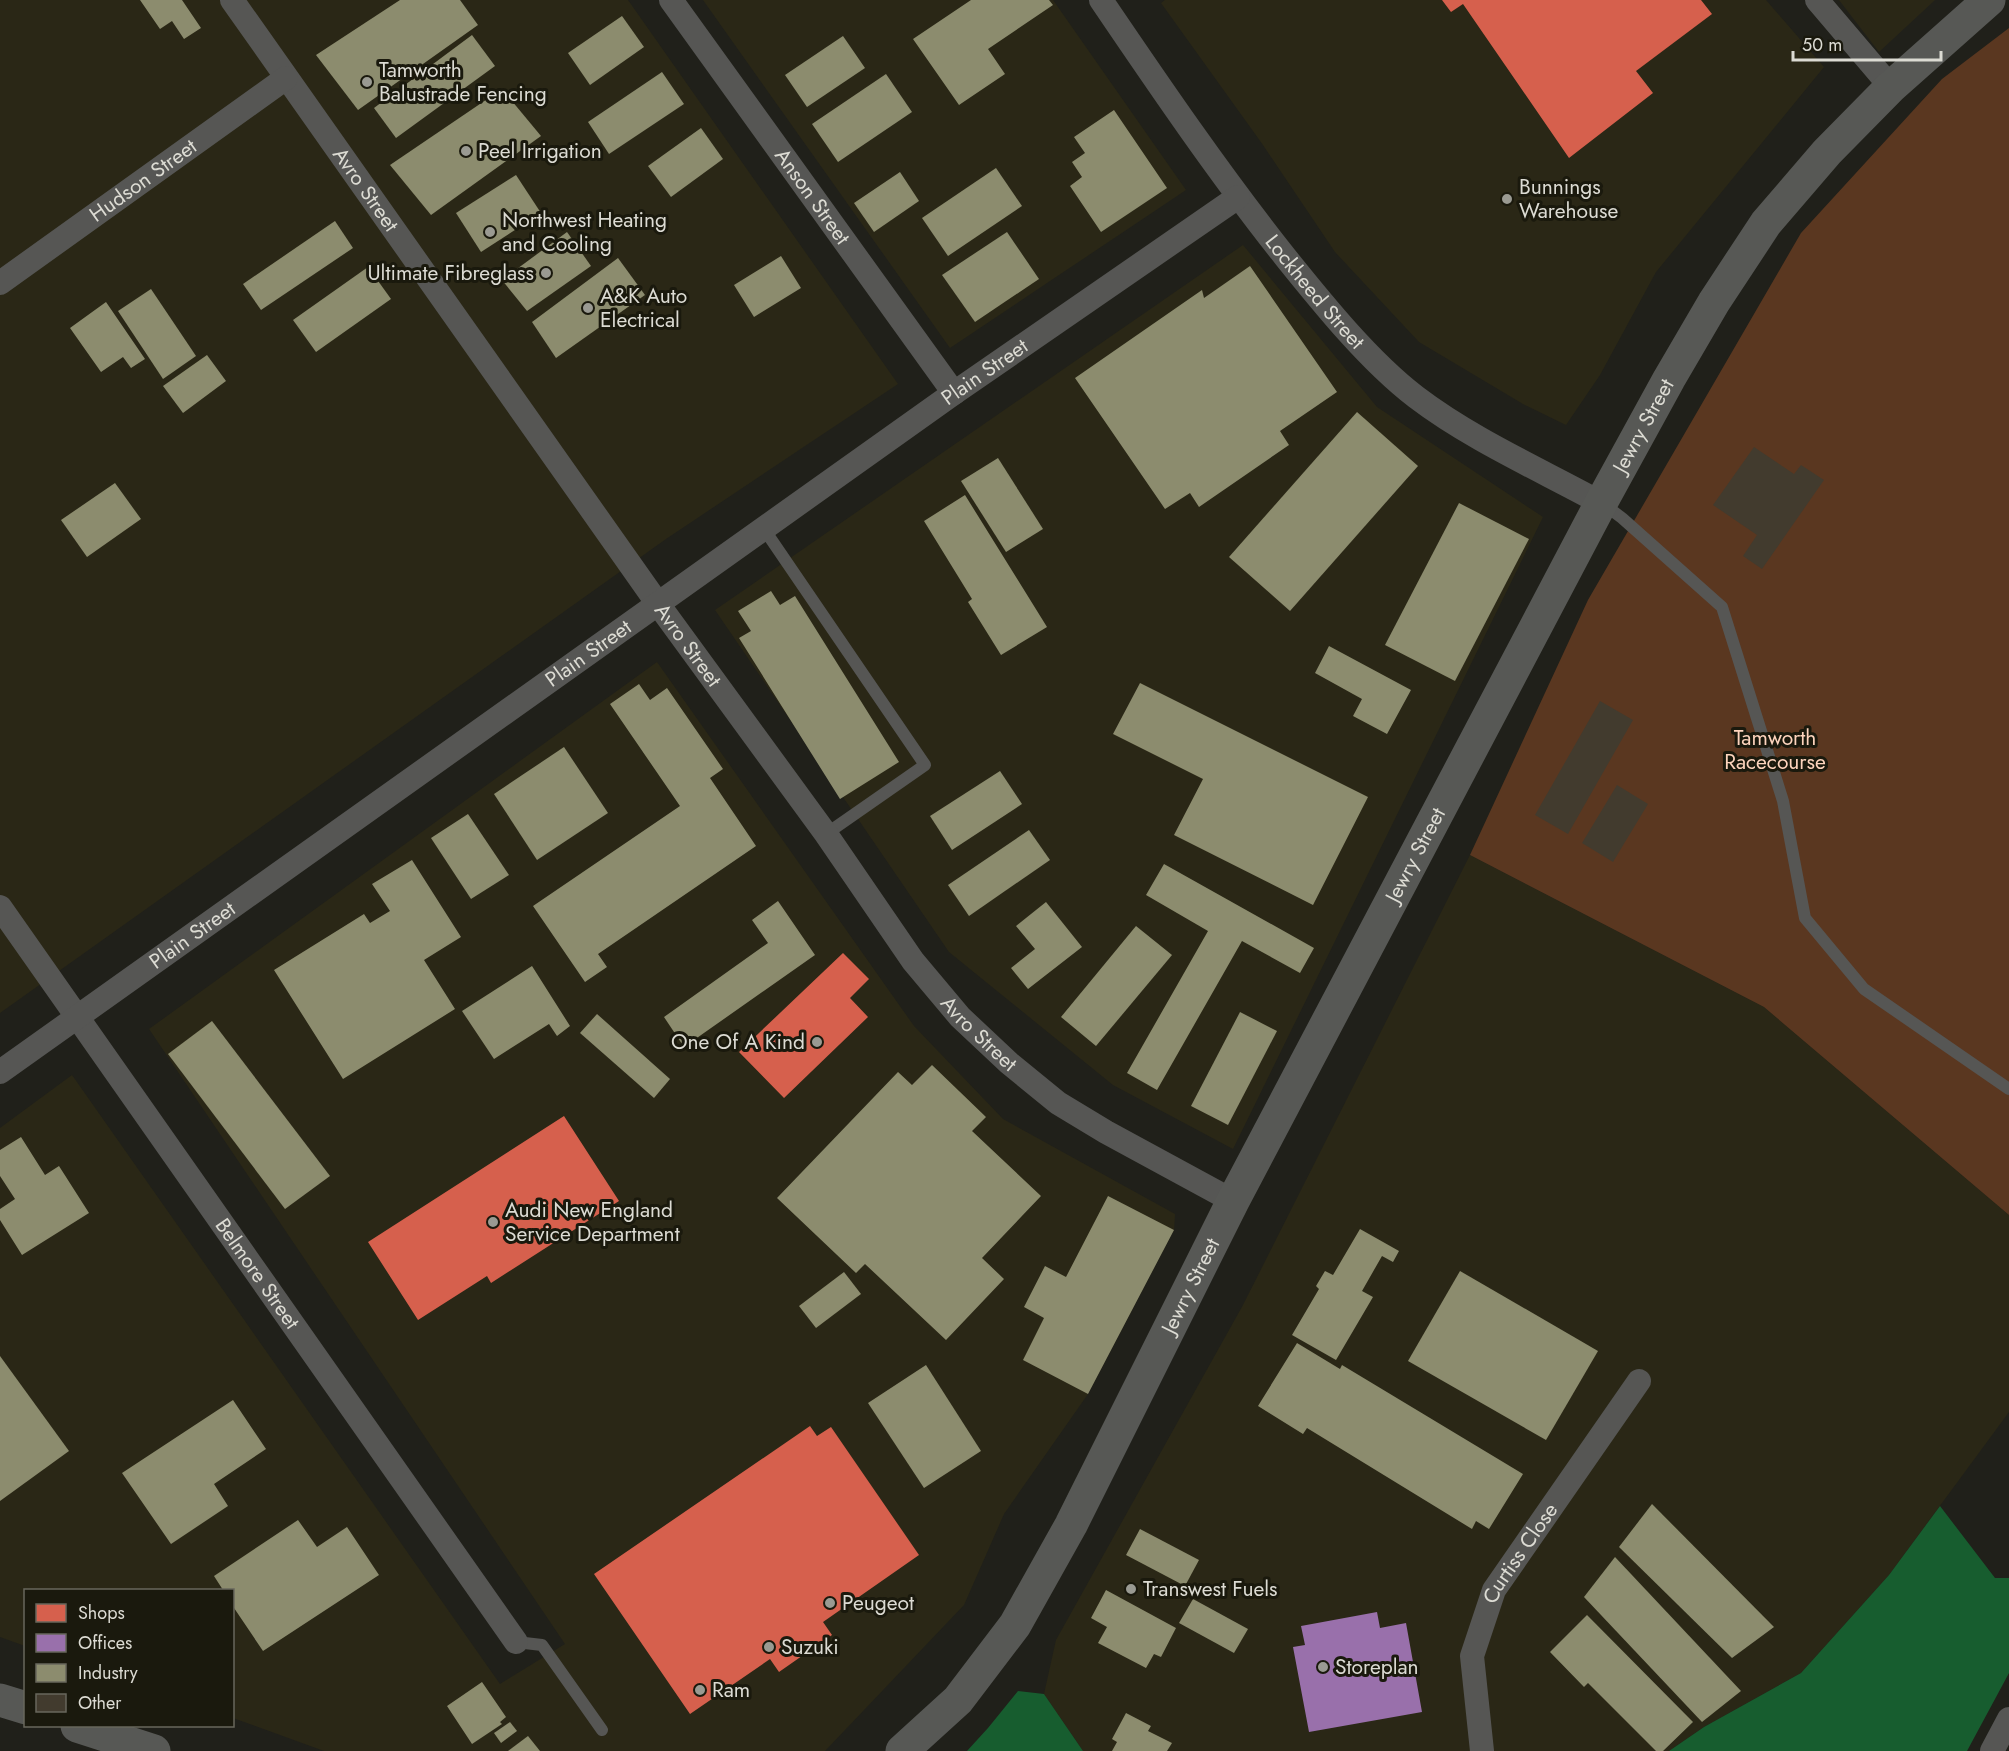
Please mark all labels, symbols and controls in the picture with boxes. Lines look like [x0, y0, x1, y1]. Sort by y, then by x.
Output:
scale bar [1793, 24, 1942, 62]
text: 50 m [1802, 32, 1842, 58]
place label: Tamworth Balustrade Fencing [379, 55, 547, 109]
marker: Tamworth Balustrade Fencing [360, 75, 374, 89]
street label: Hudson Street [83, 132, 203, 229]
place label: Peel Irrigation [478, 136, 602, 166]
street label: Avro Street [326, 141, 406, 238]
street label: Anson Street [767, 142, 857, 251]
marker: Peel Irrigation [459, 144, 473, 158]
place label: Bunnings Warehouse [1519, 172, 1618, 226]
marker: Bunnings Warehouse [1500, 192, 1514, 206]
place label: Northwest Heating and Cooling [502, 205, 667, 259]
marker: Northwest Heating and Cooling [483, 225, 497, 239]
street label: Lockheed Street [1258, 228, 1372, 356]
place label: Ultimate Fibreglass [367, 258, 534, 288]
marker: Ultimate Fibreglass [539, 266, 553, 280]
place label: A&K Auto Electrical [600, 281, 687, 335]
marker: A&K Auto Electrical [581, 301, 595, 315]
street label: Plain Street [935, 331, 1034, 413]
street label: Jewry Street [1604, 373, 1681, 481]
street label: Avro Street [647, 597, 729, 693]
street label: Plain Street [539, 612, 637, 694]
park label: Tamworth Racecourse [1724, 723, 1826, 777]
street label: Jewry Street [1377, 802, 1453, 910]
street label: Plain Street [143, 894, 241, 976]
street label: Avro Street [933, 989, 1023, 1079]
place label: One Of A Kind [671, 1027, 805, 1057]
marker: One Of A Kind [810, 1035, 824, 1049]
place label: Audi New England Service Department [505, 1195, 680, 1249]
street label: Belmore Street [208, 1212, 307, 1335]
marker: Audi New England Service Department [486, 1215, 500, 1229]
street label: Jewry Street [1153, 1233, 1227, 1341]
street label: Curtiss Close [1476, 1497, 1565, 1607]
place label: Transwest Fuels [1143, 1574, 1278, 1604]
marker: Transwest Fuels [1124, 1582, 1138, 1596]
place label: Peugeot [842, 1588, 914, 1618]
legend [24, 1589, 234, 1727]
marker: Peugeot [823, 1596, 837, 1610]
text: Shops [78, 1600, 125, 1626]
text: Offices [78, 1630, 132, 1656]
place label: Suzuki [781, 1632, 839, 1662]
marker: Suzuki [762, 1640, 776, 1654]
place label: Storeplan [1335, 1652, 1419, 1682]
text: Industry [78, 1660, 138, 1686]
marker: Storeplan [1316, 1660, 1330, 1674]
place label: Ram [712, 1675, 750, 1705]
marker: Ram [693, 1683, 707, 1697]
text: Other [78, 1690, 122, 1716]

